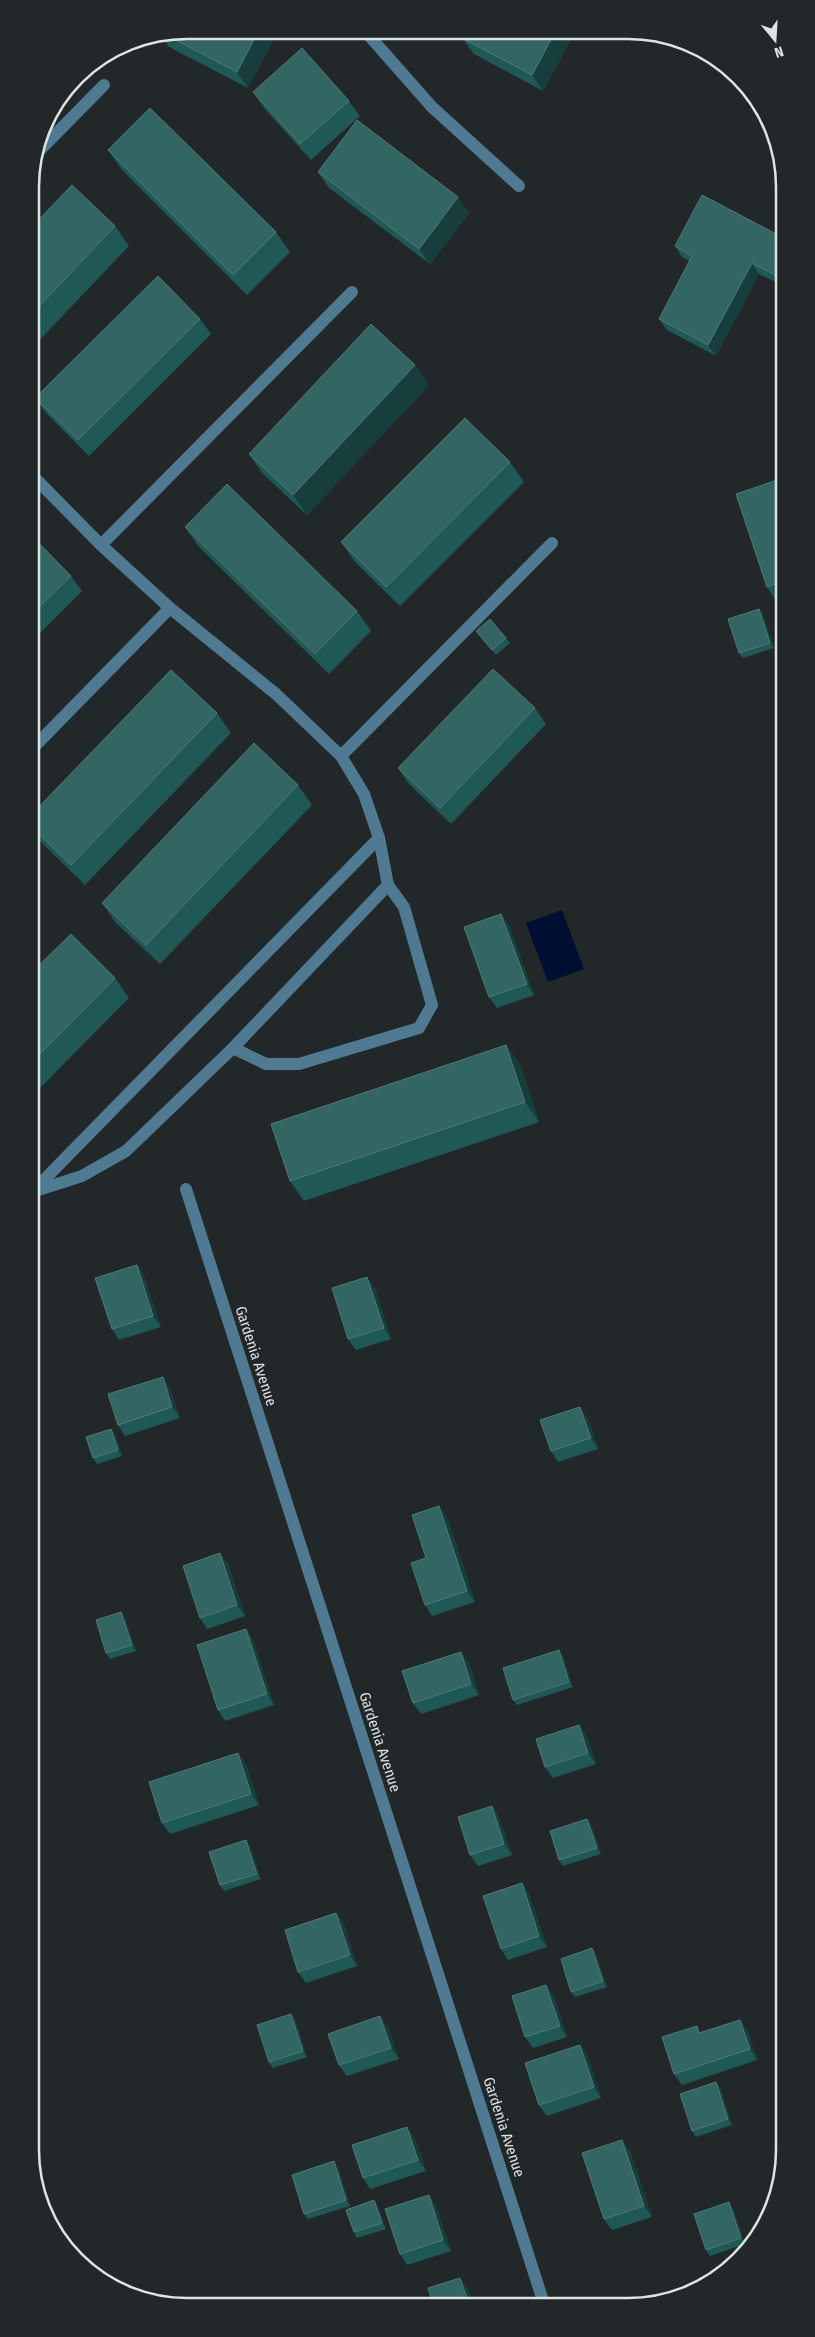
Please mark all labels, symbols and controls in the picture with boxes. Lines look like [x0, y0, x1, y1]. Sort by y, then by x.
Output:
north arrow [750, 15, 800, 65]
text: N [772, 43, 785, 61]
street label: Gardenia Avenue [231, 1304, 281, 1408]
street label: Gardenia Avenue [355, 1690, 405, 1794]
street label: Gardenia Avenue [479, 2075, 529, 2179]

